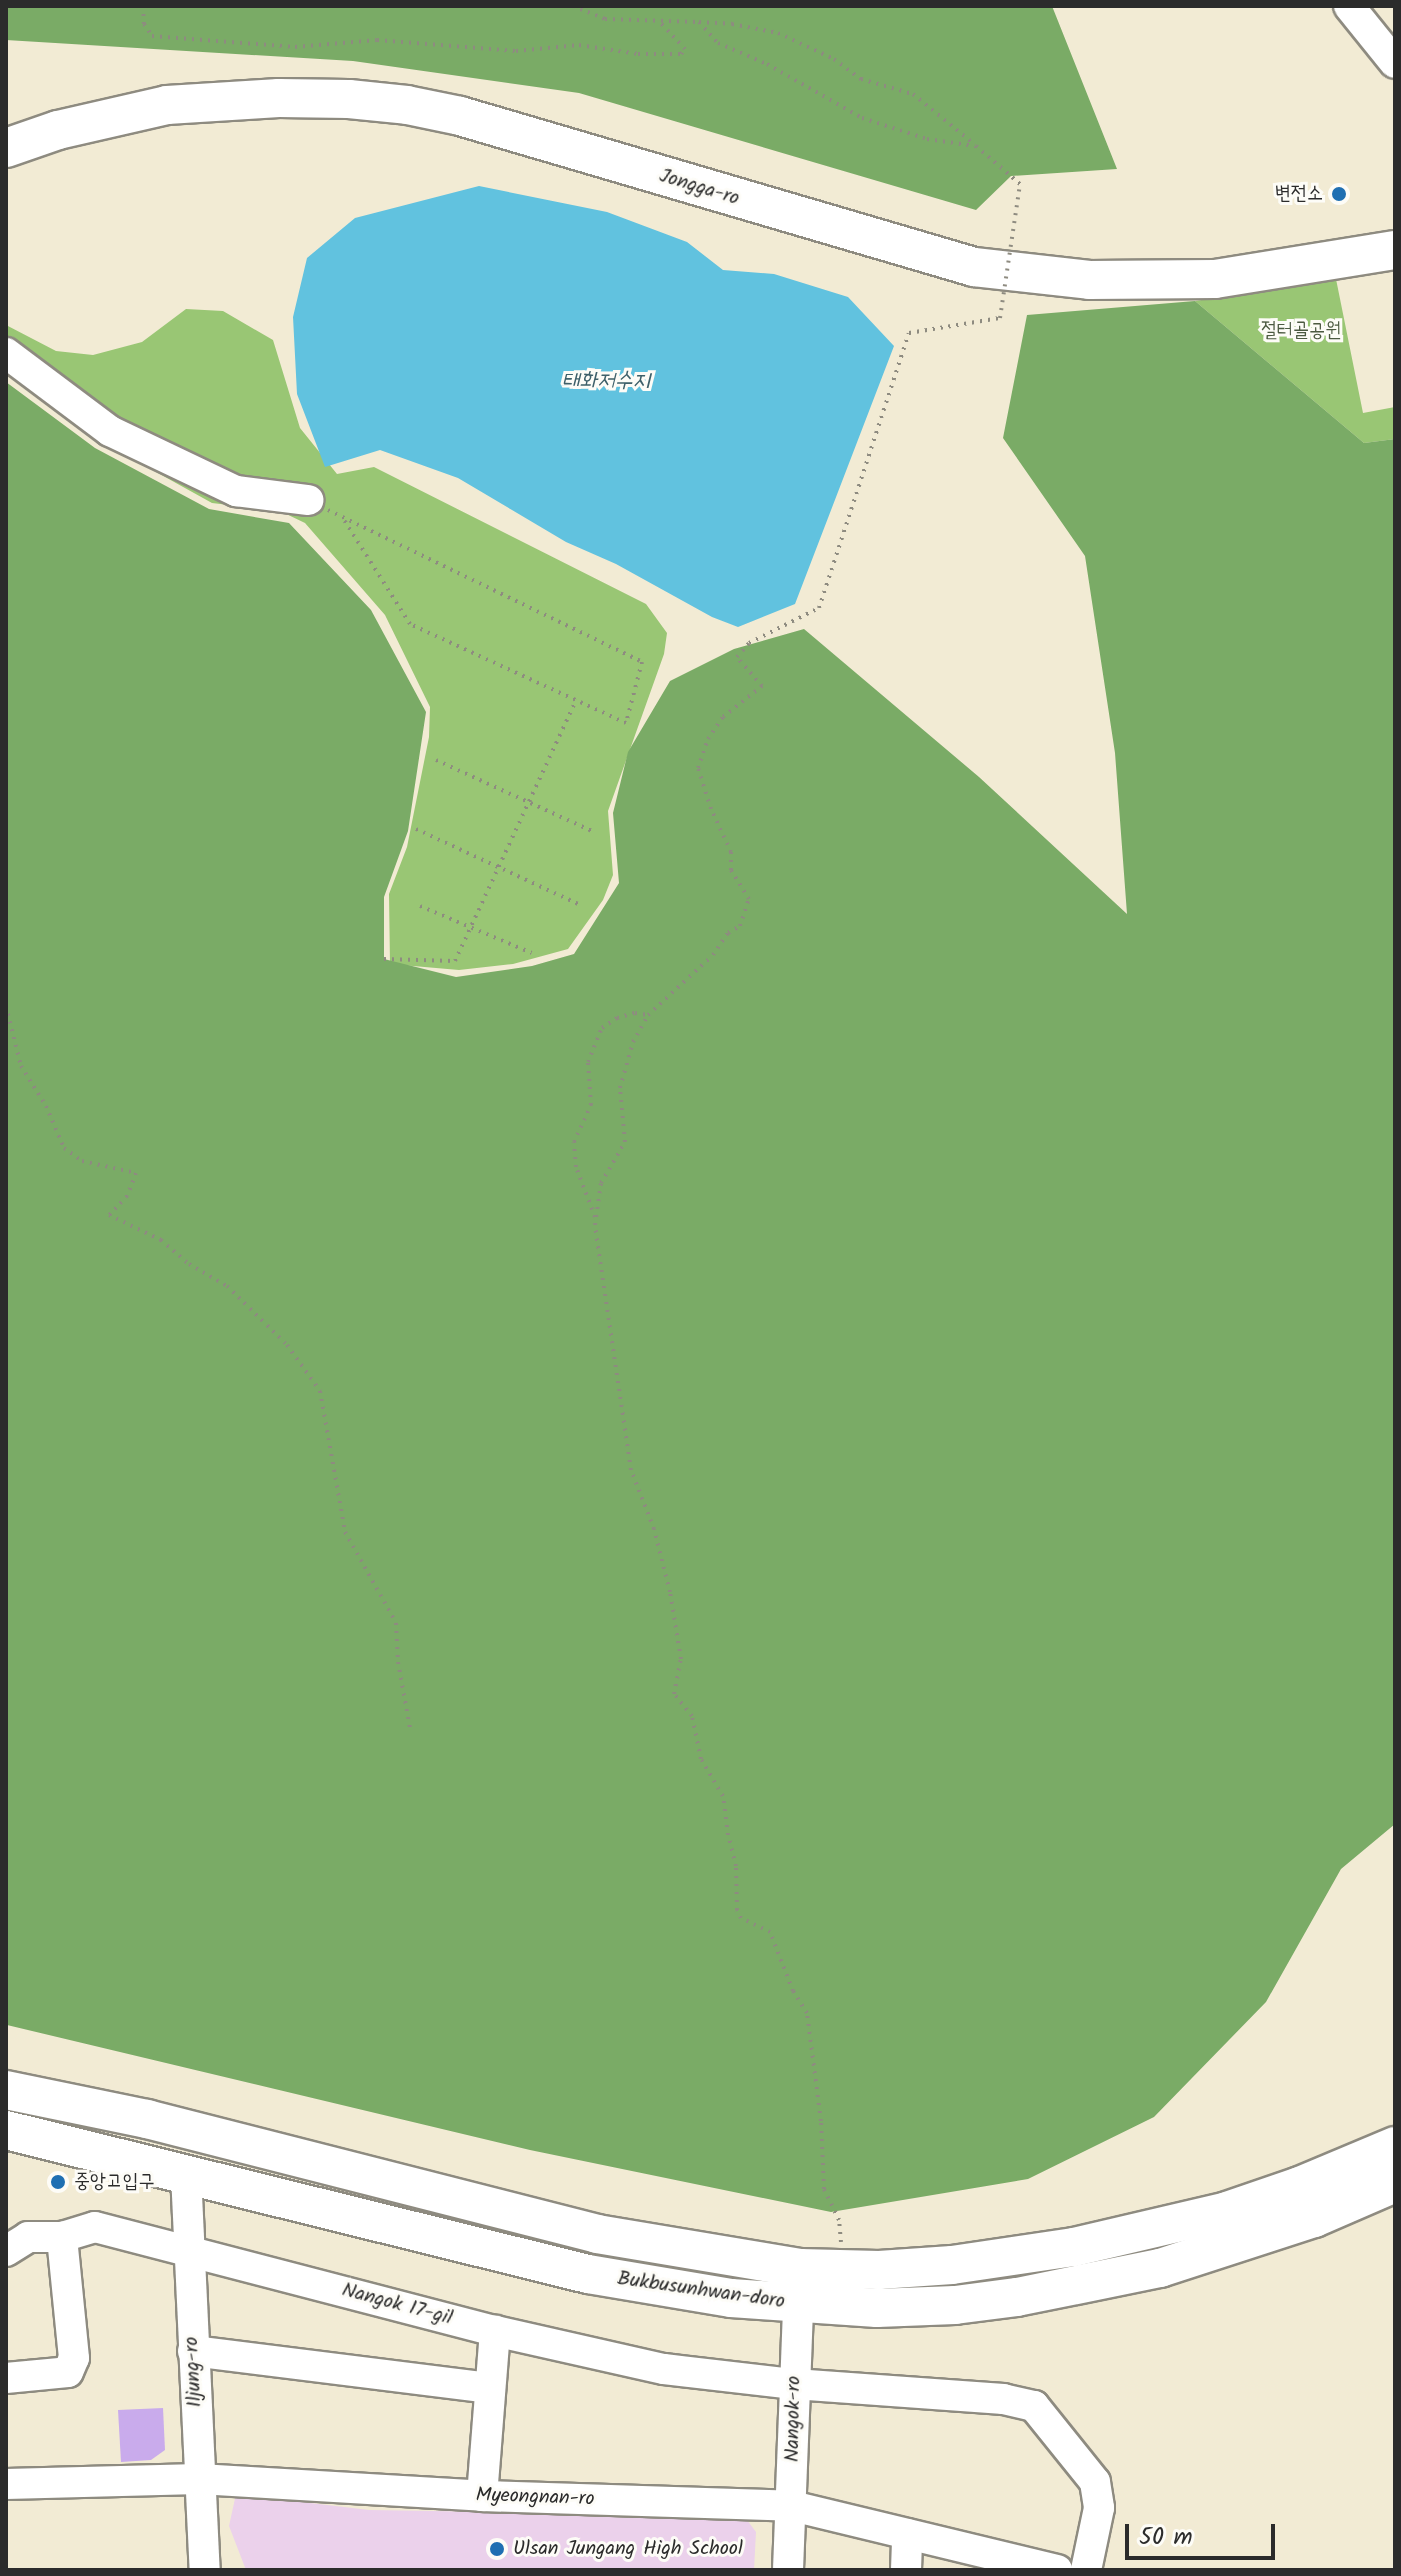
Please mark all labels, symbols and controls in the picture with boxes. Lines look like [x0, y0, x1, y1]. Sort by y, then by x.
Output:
street label: Jongga-ro [656, 164, 742, 212]
place label: 변전소 [1275, 182, 1323, 206]
marker: 변전소 [1330, 185, 1348, 203]
park label: 절터골공원 [1261, 319, 1341, 343]
water label: 태화저수지 [562, 369, 650, 395]
place label: 중앙고입구 [74, 2170, 154, 2194]
marker: 중앙고입구 [49, 2173, 67, 2191]
street label: Bukbusunhwan-doro [616, 2267, 786, 2315]
street label: Nangok 17-gil [339, 2279, 455, 2331]
street label: Iljung-ro [180, 2336, 208, 2408]
street label: Nangok-ro [781, 2376, 807, 2462]
street label: Myeongnan-ro [475, 2484, 595, 2512]
scale bar [1129, 2508, 1279, 2558]
text: 50 m [1139, 2518, 1193, 2557]
place label: Ulsan Jungang High School [513, 2537, 743, 2561]
marker: Ulsan Jungang High School [488, 2540, 506, 2558]

